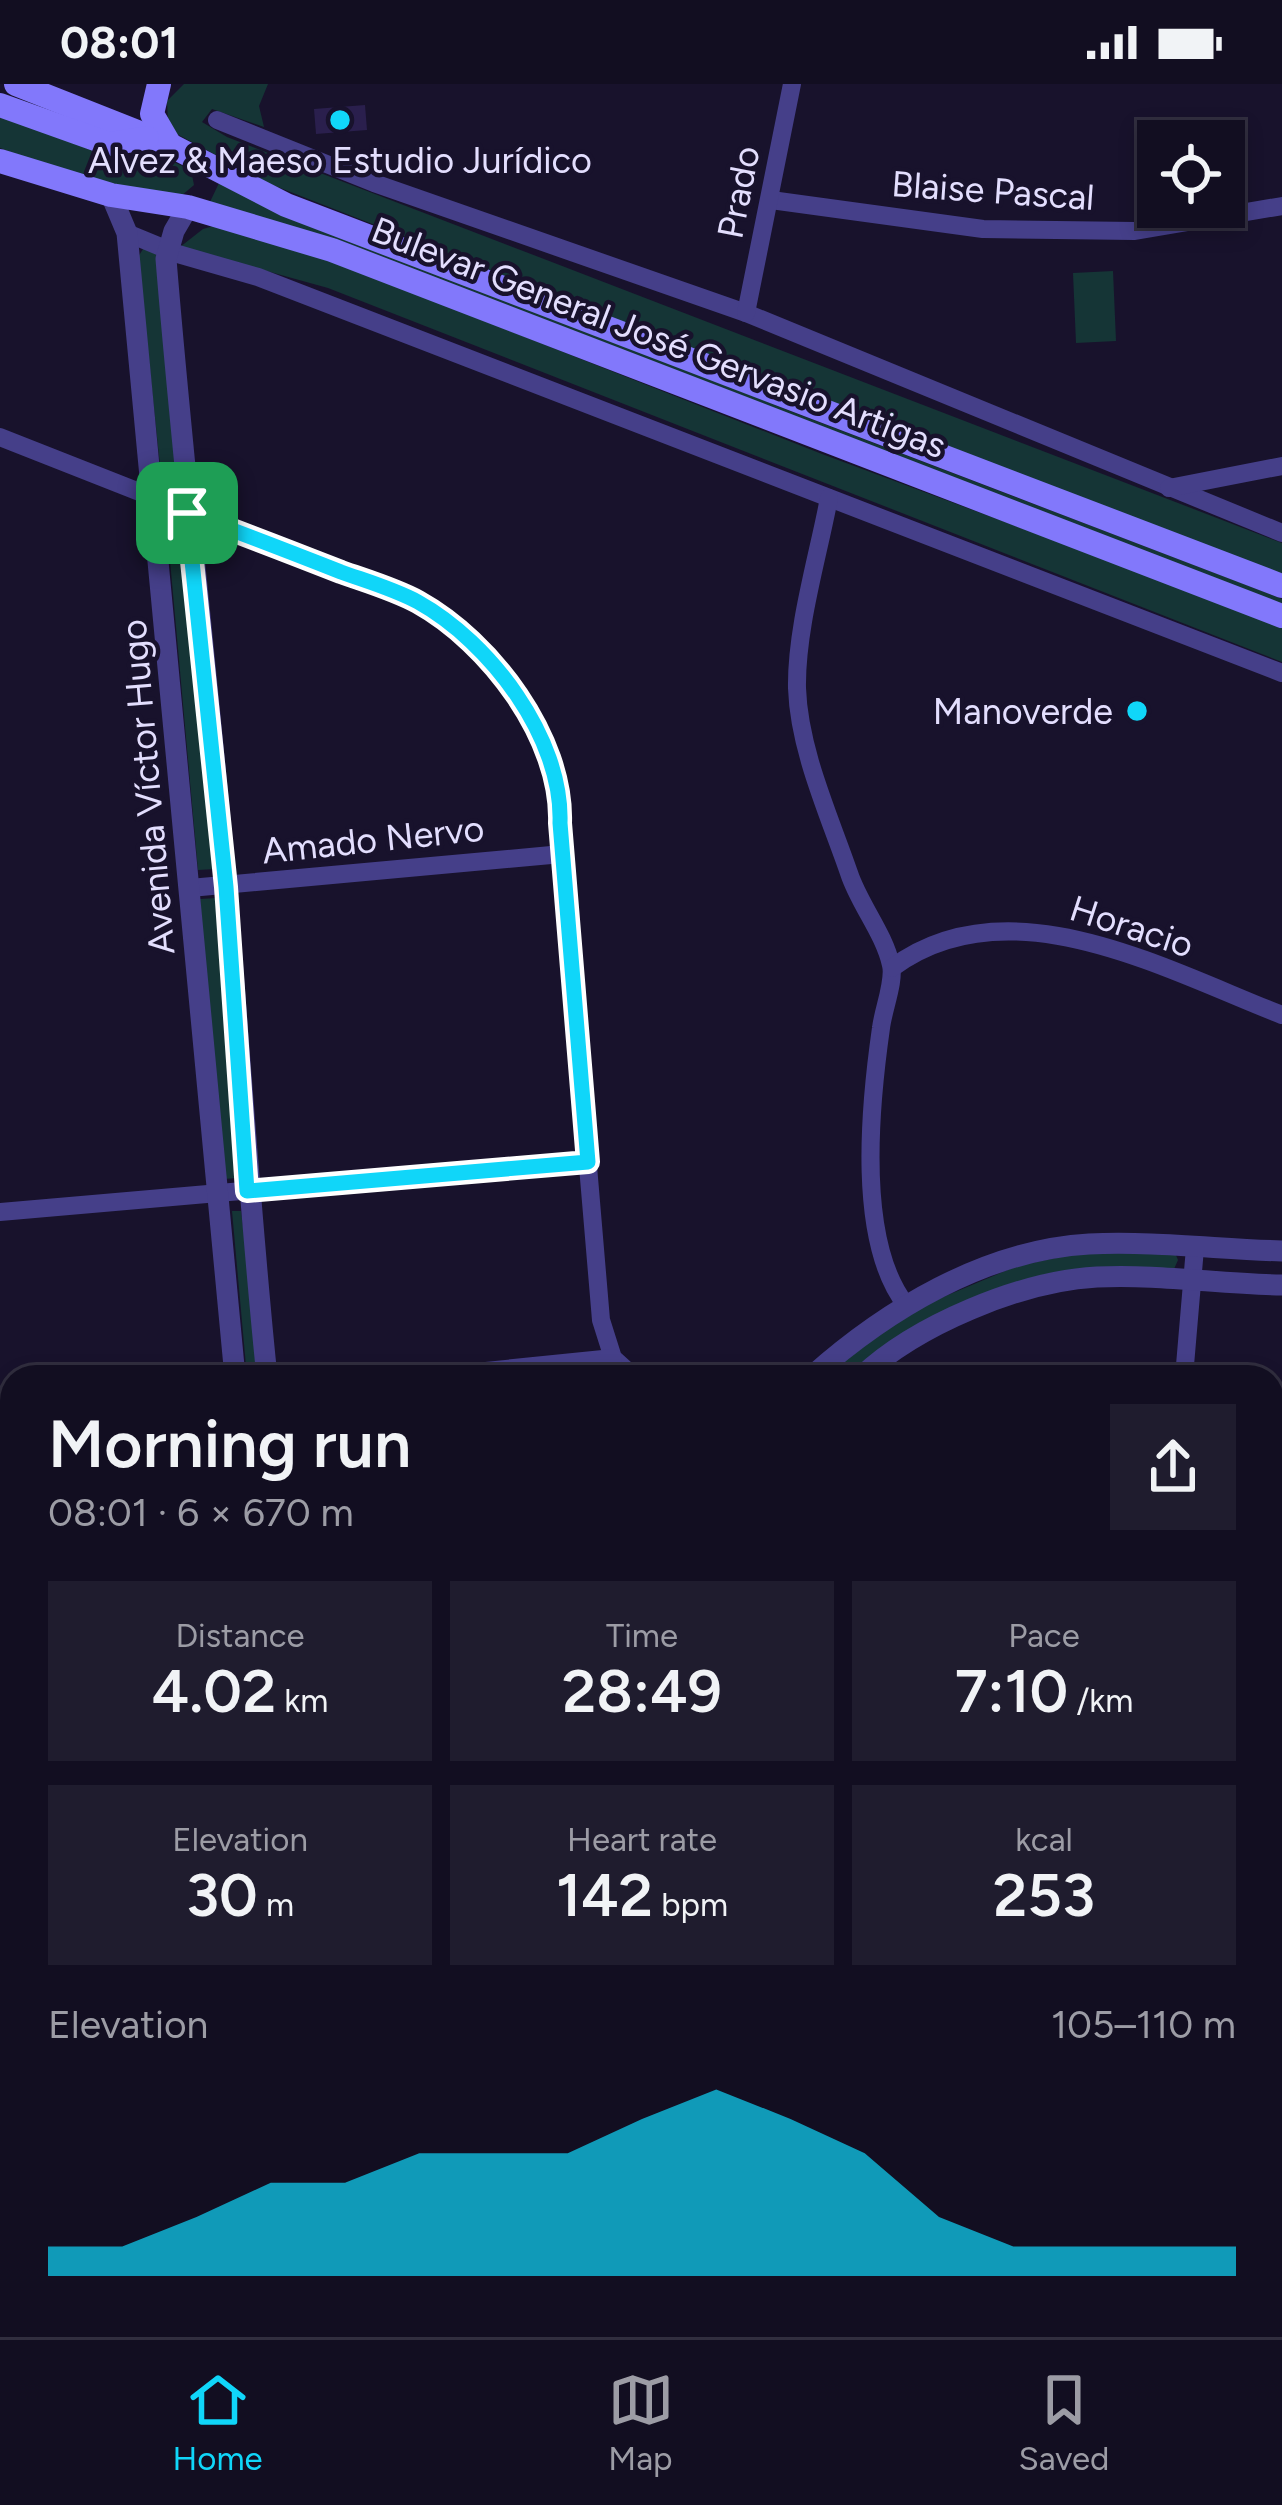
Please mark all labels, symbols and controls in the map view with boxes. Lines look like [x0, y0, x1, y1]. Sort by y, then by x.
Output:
text: 08:01 [60, 15, 178, 69]
marker: Alvez & Maeso Estudio Jurídico [327, 107, 353, 133]
map controls [1137, 120, 1245, 228]
button: locate [1137, 120, 1245, 228]
place label: Alvez & Maeso Estudio Jurídico [88, 139, 592, 182]
street label: Prado [708, 142, 768, 242]
street label: Blaise Pascal [890, 162, 1096, 219]
street label: Bulevar General José Gervasio Artigas [366, 208, 952, 467]
pin [136, 462, 238, 564]
icon: arrive [154, 480, 220, 546]
street label: Avenida Víctor Hugo [111, 618, 184, 956]
place label: Manoverde [933, 690, 1113, 733]
marker: Manoverde [1124, 698, 1150, 724]
street label: Amado Nervo [260, 806, 486, 873]
street label: Horacio [1065, 886, 1199, 967]
text: Morning run [48, 1404, 411, 1484]
button: share [1110, 1404, 1236, 1530]
text: 08:01 · 6 × 670 m [48, 1489, 354, 1536]
text: Distance [175, 1616, 305, 1655]
text: Time [606, 1616, 678, 1655]
text: Pace [1008, 1616, 1080, 1655]
text: 4.02 [152, 1655, 276, 1727]
text: 28:49 [562, 1655, 722, 1727]
text: 7:10 [955, 1655, 1068, 1727]
text: km [276, 1681, 328, 1720]
text: /km [1068, 1681, 1133, 1720]
text: Elevation [172, 1820, 308, 1859]
text: Heart rate [567, 1820, 717, 1859]
text: kcal [1015, 1820, 1073, 1859]
text: 30 [186, 1859, 258, 1931]
text: 142 [556, 1859, 653, 1931]
text: 253 [993, 1859, 1095, 1931]
text: m [258, 1885, 294, 1924]
text: bpm [653, 1885, 728, 1924]
text: Elevation [48, 2001, 208, 2048]
text: 105–110 m [1051, 2001, 1236, 2048]
tab: Home [172, 2367, 263, 2478]
tab: Map [608, 2367, 674, 2478]
tab: Saved [1018, 2367, 1109, 2478]

